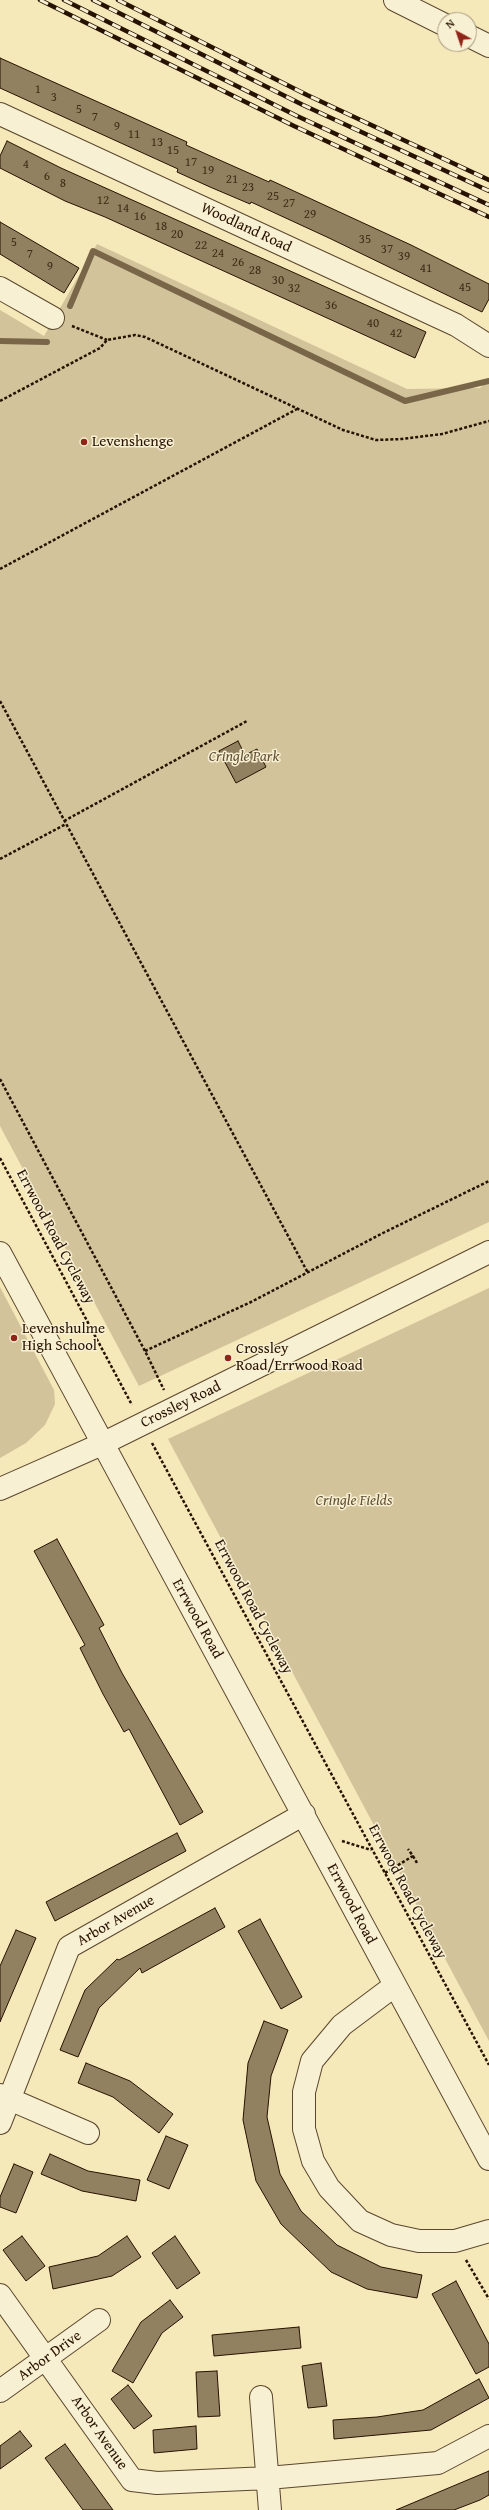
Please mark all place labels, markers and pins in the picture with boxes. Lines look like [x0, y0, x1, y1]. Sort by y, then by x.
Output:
place label: Levenshenge [92, 433, 173, 451]
marker: Levenshenge [79, 437, 89, 447]
place label: Levenshulme High School [22, 1320, 105, 1355]
marker: Levenshulme High School [9, 1333, 19, 1343]
place label: Crossley Road/Errwood Road [236, 1340, 363, 1375]
marker: Crossley Road/Errwood Road [223, 1353, 233, 1363]

